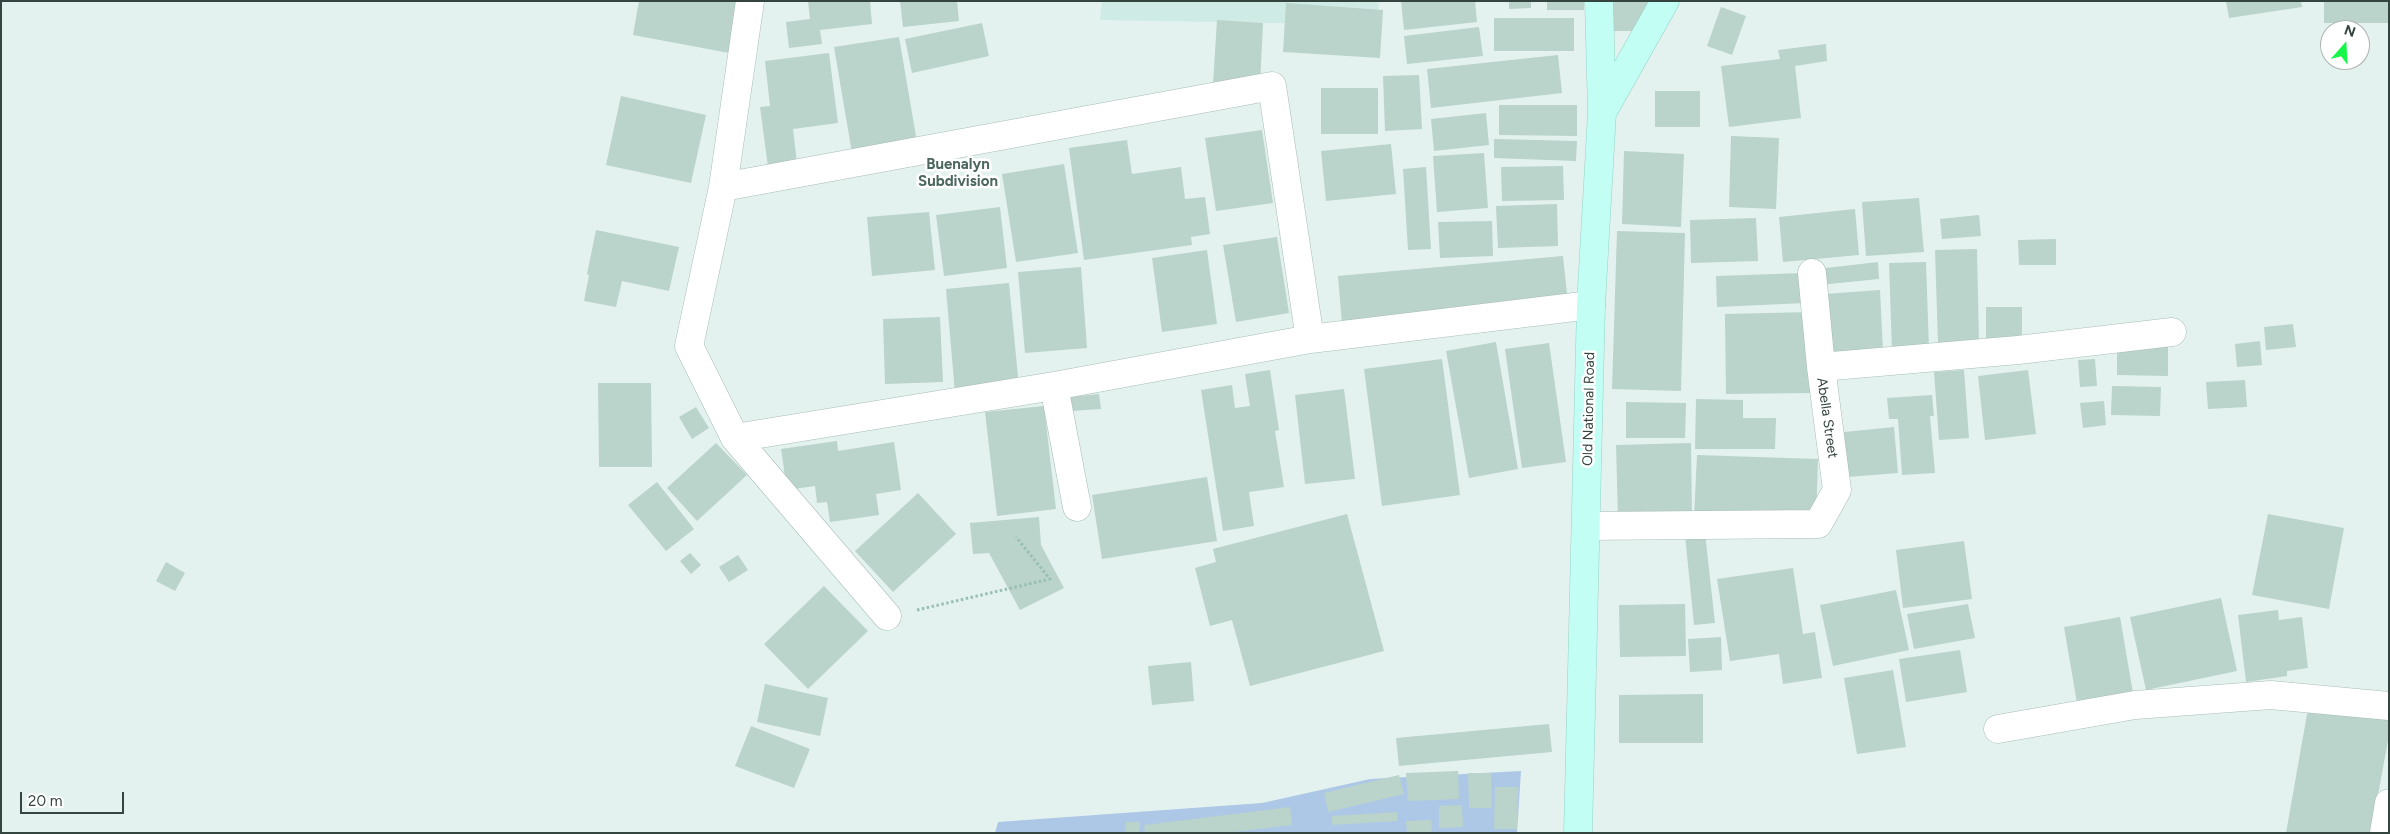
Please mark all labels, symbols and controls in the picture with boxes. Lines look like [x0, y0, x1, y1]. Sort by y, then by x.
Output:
north arrow [2320, 20, 2370, 70]
text: N [2342, 21, 2358, 41]
district label: Buenalyn Subdivision [918, 156, 998, 191]
street label: Old National Road [1580, 352, 1598, 466]
street label: Abella Street [1813, 377, 1841, 459]
scale bar [22, 782, 126, 814]
text: 20 m [28, 792, 62, 810]

